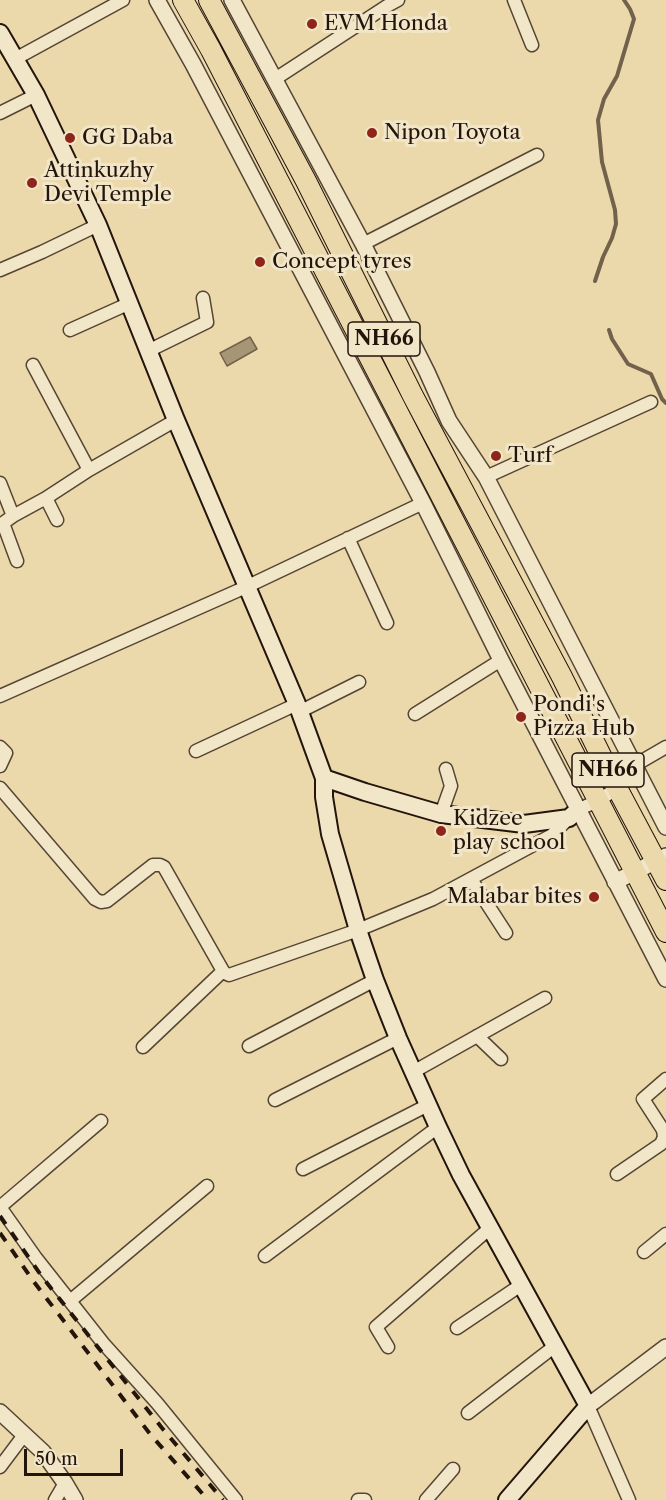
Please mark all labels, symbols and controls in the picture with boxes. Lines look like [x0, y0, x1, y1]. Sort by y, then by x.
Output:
place label: EVM Honda [324, 11, 448, 37]
marker: EVM Honda [305, 17, 319, 31]
place label: Nipon Toyota [384, 120, 521, 146]
place label: GG Daba [82, 125, 173, 151]
marker: Nipon Toyota [365, 126, 379, 140]
marker: GG Daba [63, 131, 77, 145]
place label: Attinkuzhy Devi Temple [44, 158, 172, 208]
marker: Attinkuzhy Devi Temple [25, 176, 39, 190]
place label: Concept tyres [272, 249, 412, 275]
marker: Concept tyres [253, 255, 267, 269]
road number: NH66 [348, 322, 420, 356]
place label: Turf [508, 443, 552, 469]
marker: Turf [489, 449, 503, 463]
place label: Pondi's Pizza Hub [533, 692, 635, 742]
marker: Pondi's Pizza Hub [514, 710, 528, 724]
road number: NH66 [572, 753, 644, 787]
place label: Kidzee play school [453, 806, 565, 856]
marker: Kidzee play school [434, 824, 448, 838]
place label: Malabar bites [447, 884, 582, 910]
marker: Malabar bites [587, 890, 601, 904]
scale bar [27, 1437, 126, 1475]
text: 50 m [35, 1448, 78, 1470]

